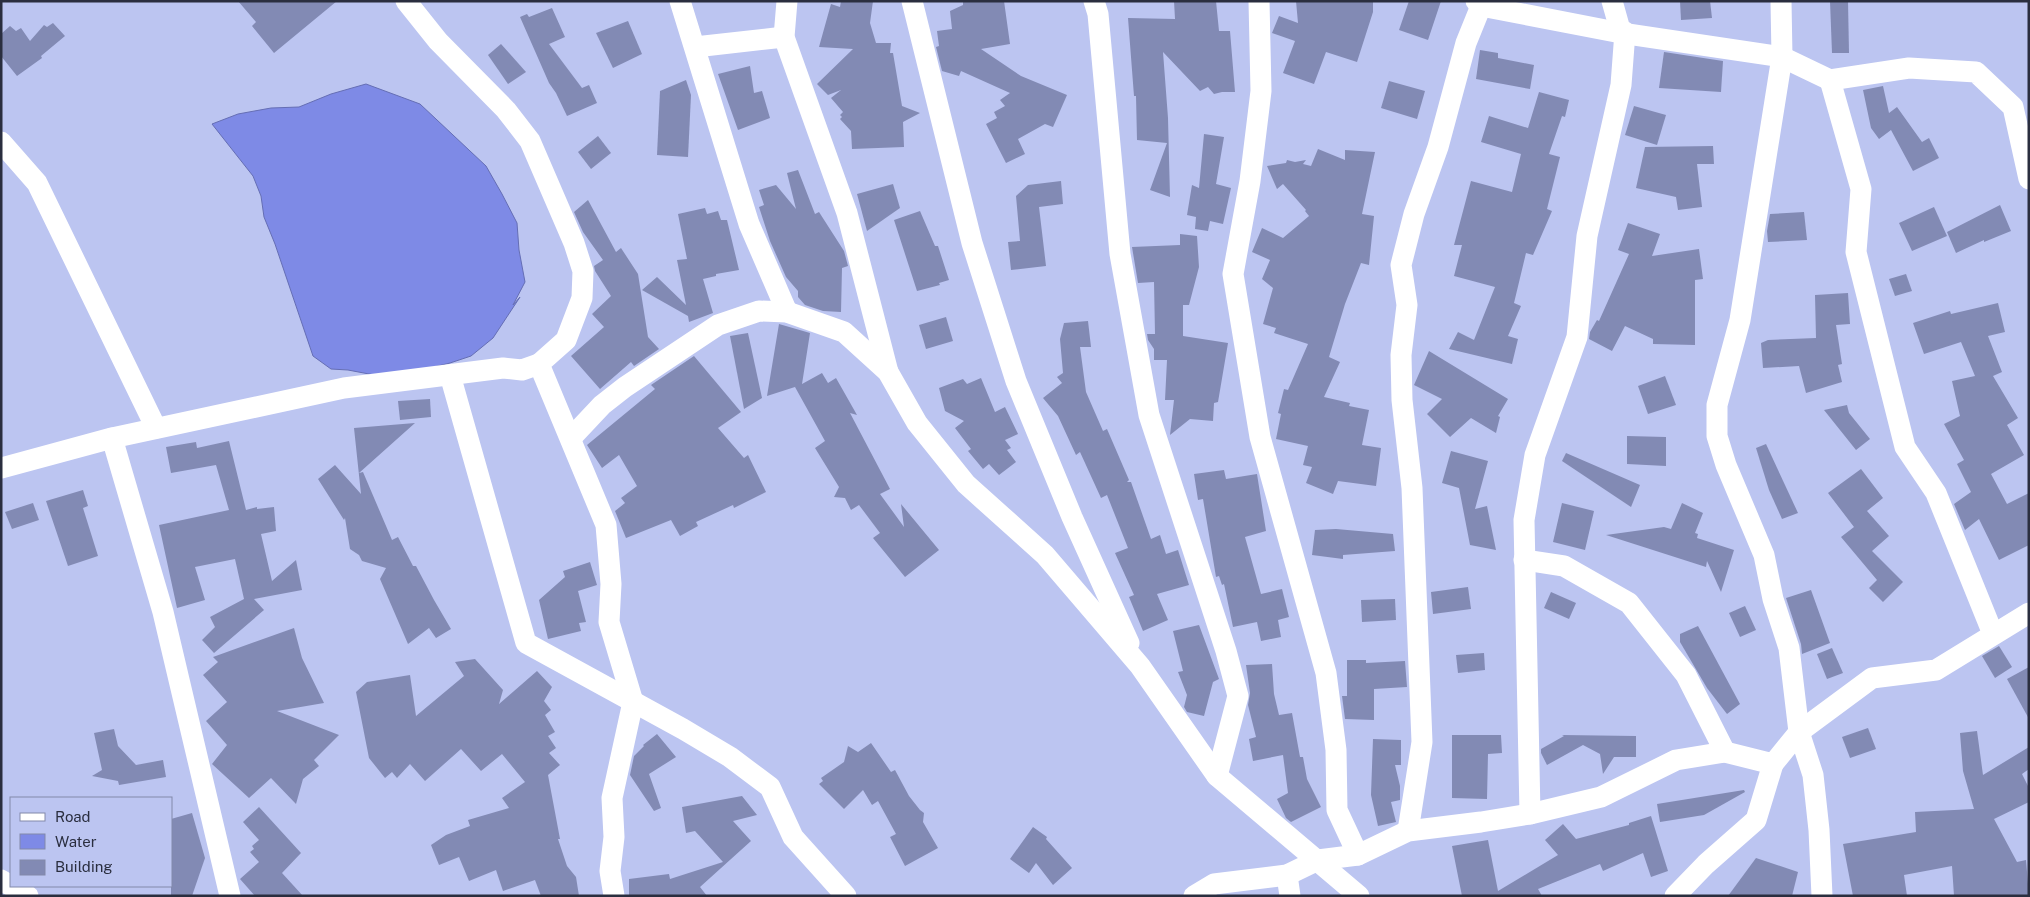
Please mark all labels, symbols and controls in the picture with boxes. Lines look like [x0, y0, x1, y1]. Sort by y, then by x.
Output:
legend [10, 797, 172, 887]
text: Road [55, 808, 91, 825]
text: Water [55, 833, 97, 850]
text: Building [55, 858, 113, 875]

